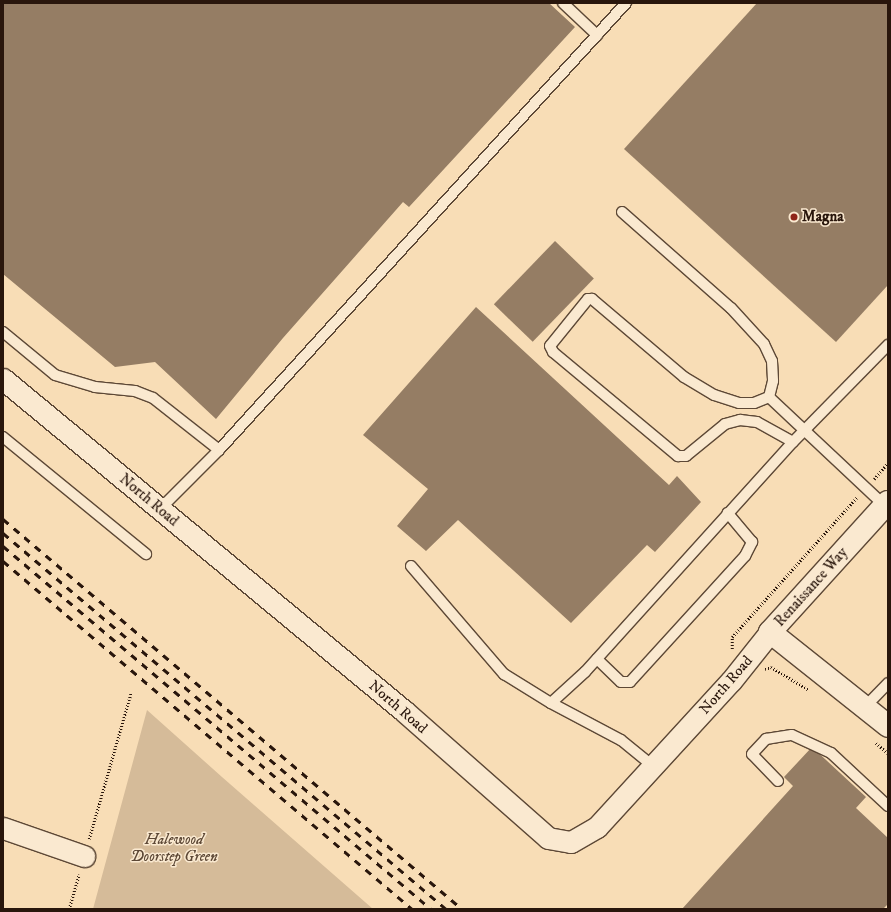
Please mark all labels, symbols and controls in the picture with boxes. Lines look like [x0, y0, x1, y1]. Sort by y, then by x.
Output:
place label: Magna [802, 208, 844, 226]
marker: Magna [789, 212, 799, 222]
street label: North Road [116, 470, 182, 530]
street label: Renaissance Way [771, 544, 851, 630]
street label: North Road [696, 652, 756, 718]
street label: North Road [365, 677, 431, 737]
park label: Halewood Doorstep Green [130, 830, 218, 865]

